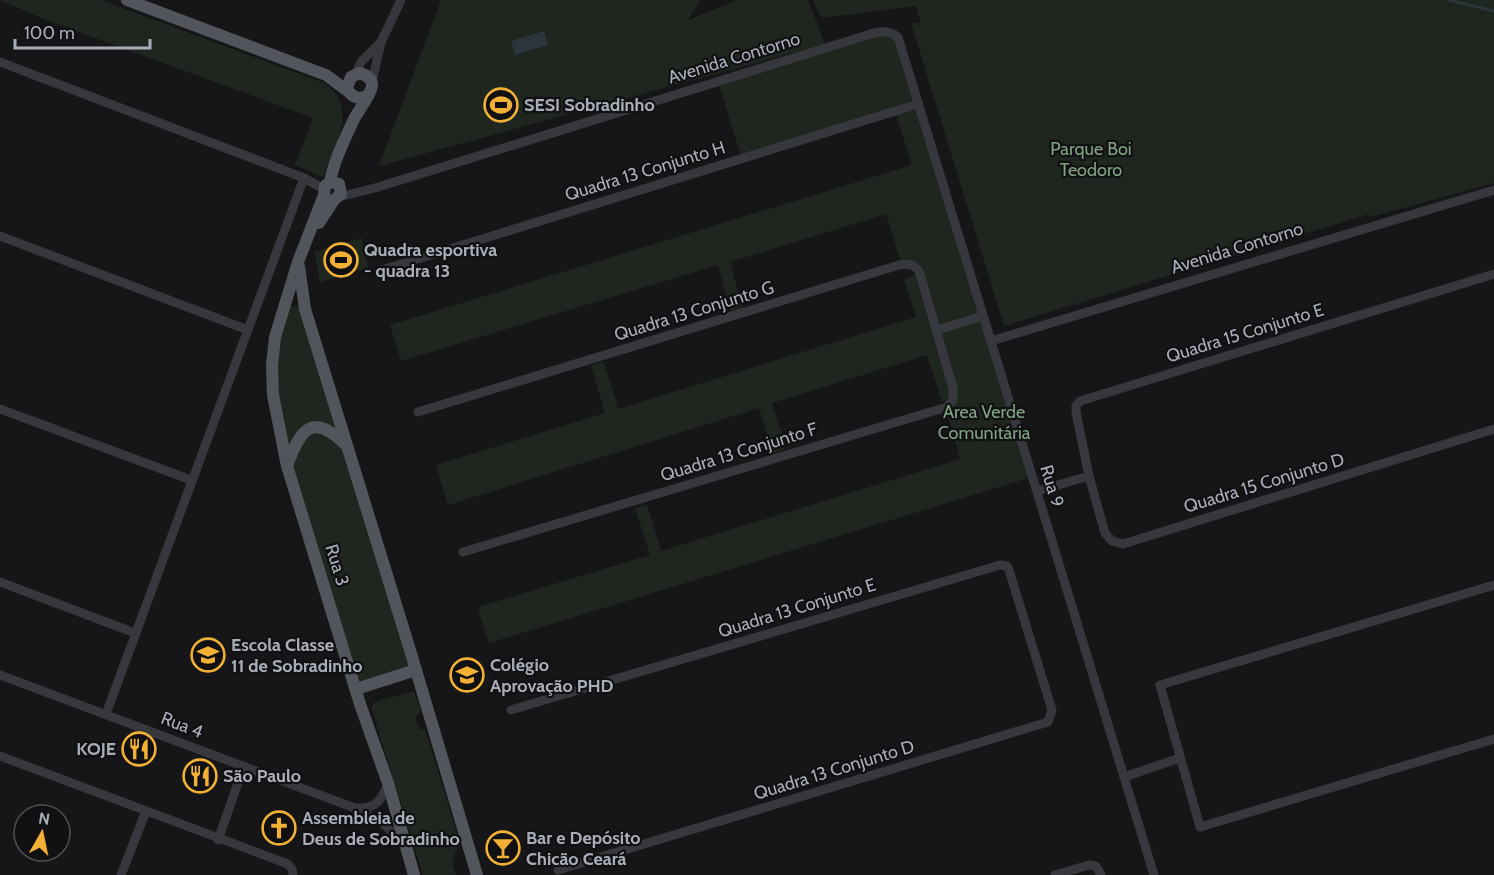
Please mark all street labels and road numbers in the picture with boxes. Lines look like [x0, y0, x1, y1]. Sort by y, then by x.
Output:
street label: Avenida Contorno [665, 27, 803, 89]
street label: Quadra 13 Conjunto H [562, 136, 728, 206]
street label: Avenida Contorno [1168, 217, 1306, 279]
street label: Quadra 13 Conjunto G [612, 276, 776, 346]
street label: Quadra 15 Conjunto E [1164, 299, 1326, 367]
street label: Quadra 13 Conjunto F [658, 417, 821, 486]
street label: Quadra 15 Conjunto D [1181, 448, 1347, 518]
street label: Rua 9 [1035, 462, 1069, 510]
street label: Rua 3 [320, 541, 354, 589]
street label: Quadra 13 Conjunto E [716, 574, 878, 642]
street label: Rua 4 [158, 707, 206, 743]
street label: Quadra 13 Conjunto D [751, 735, 917, 805]

